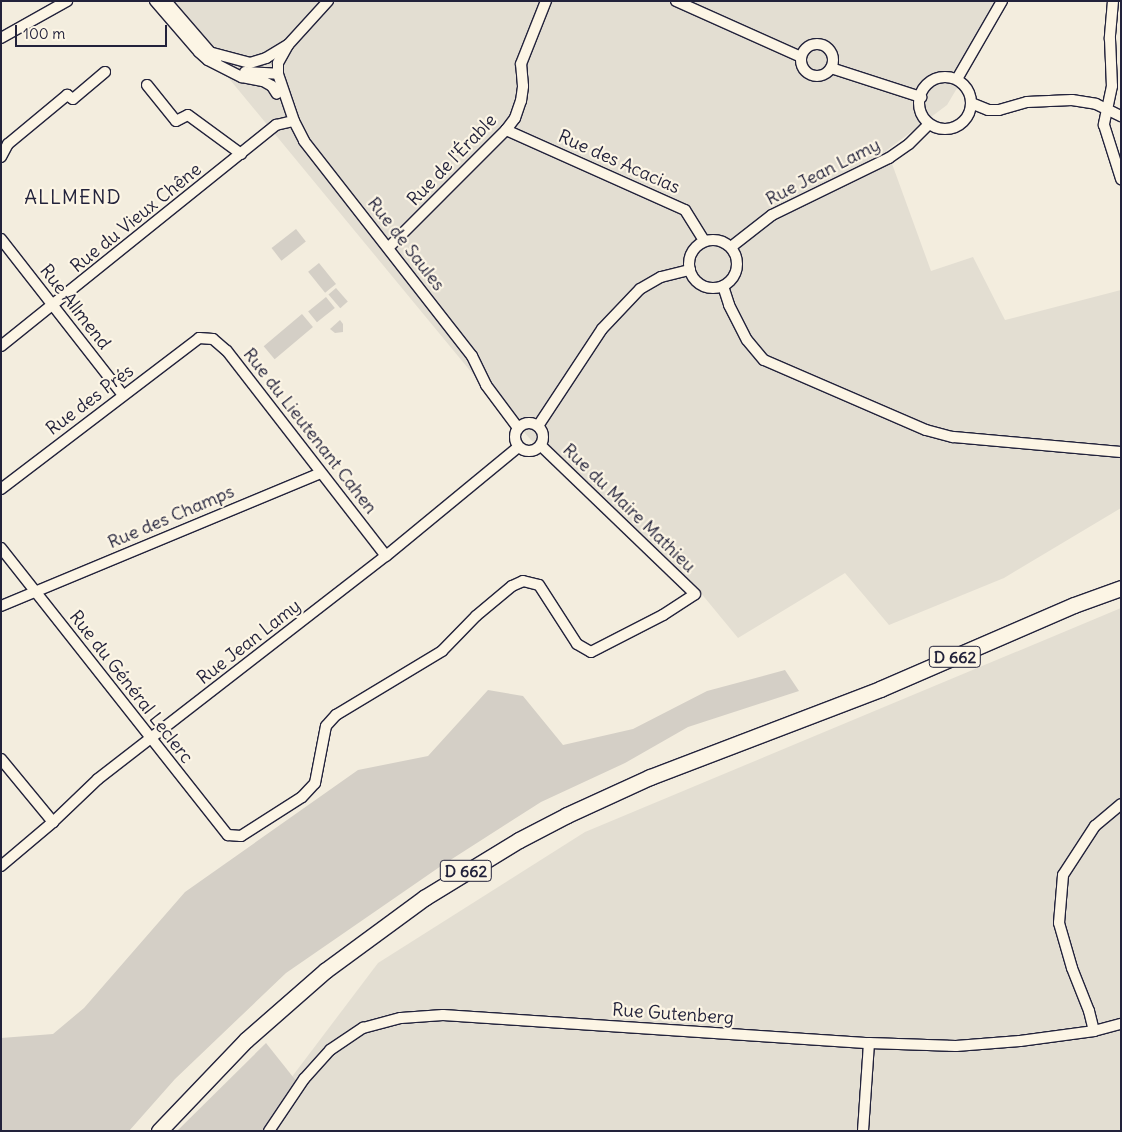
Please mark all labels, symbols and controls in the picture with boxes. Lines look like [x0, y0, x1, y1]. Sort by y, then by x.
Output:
scale bar [18, 15, 170, 47]
text: 100 m [23, 24, 65, 43]
street label: Rue de l'Érable [403, 110, 501, 210]
street label: Rue des Acacias [555, 126, 683, 198]
street label: Rue Jean Lamy [762, 134, 884, 210]
street label: Rue du Vieux Chêne [66, 159, 206, 277]
district label: ALLMEND [23, 184, 123, 208]
street label: Rue de Saules [363, 193, 449, 295]
street label: Rue Allmend [35, 260, 115, 354]
street label: Rue du Lieutenant Cahen [239, 344, 381, 518]
street label: Rue des Prés [42, 360, 138, 440]
street label: Rue du Maire Mathieu [558, 439, 700, 577]
street label: Rue des Champs [105, 481, 237, 553]
street label: Rue Jean Lamy [193, 595, 305, 689]
street label: Rue du Général Leclerc [65, 606, 197, 768]
road number: D 662 [929, 644, 981, 670]
road number: D 662 [440, 858, 492, 884]
street label: Rue Gutenberg [611, 999, 735, 1029]

